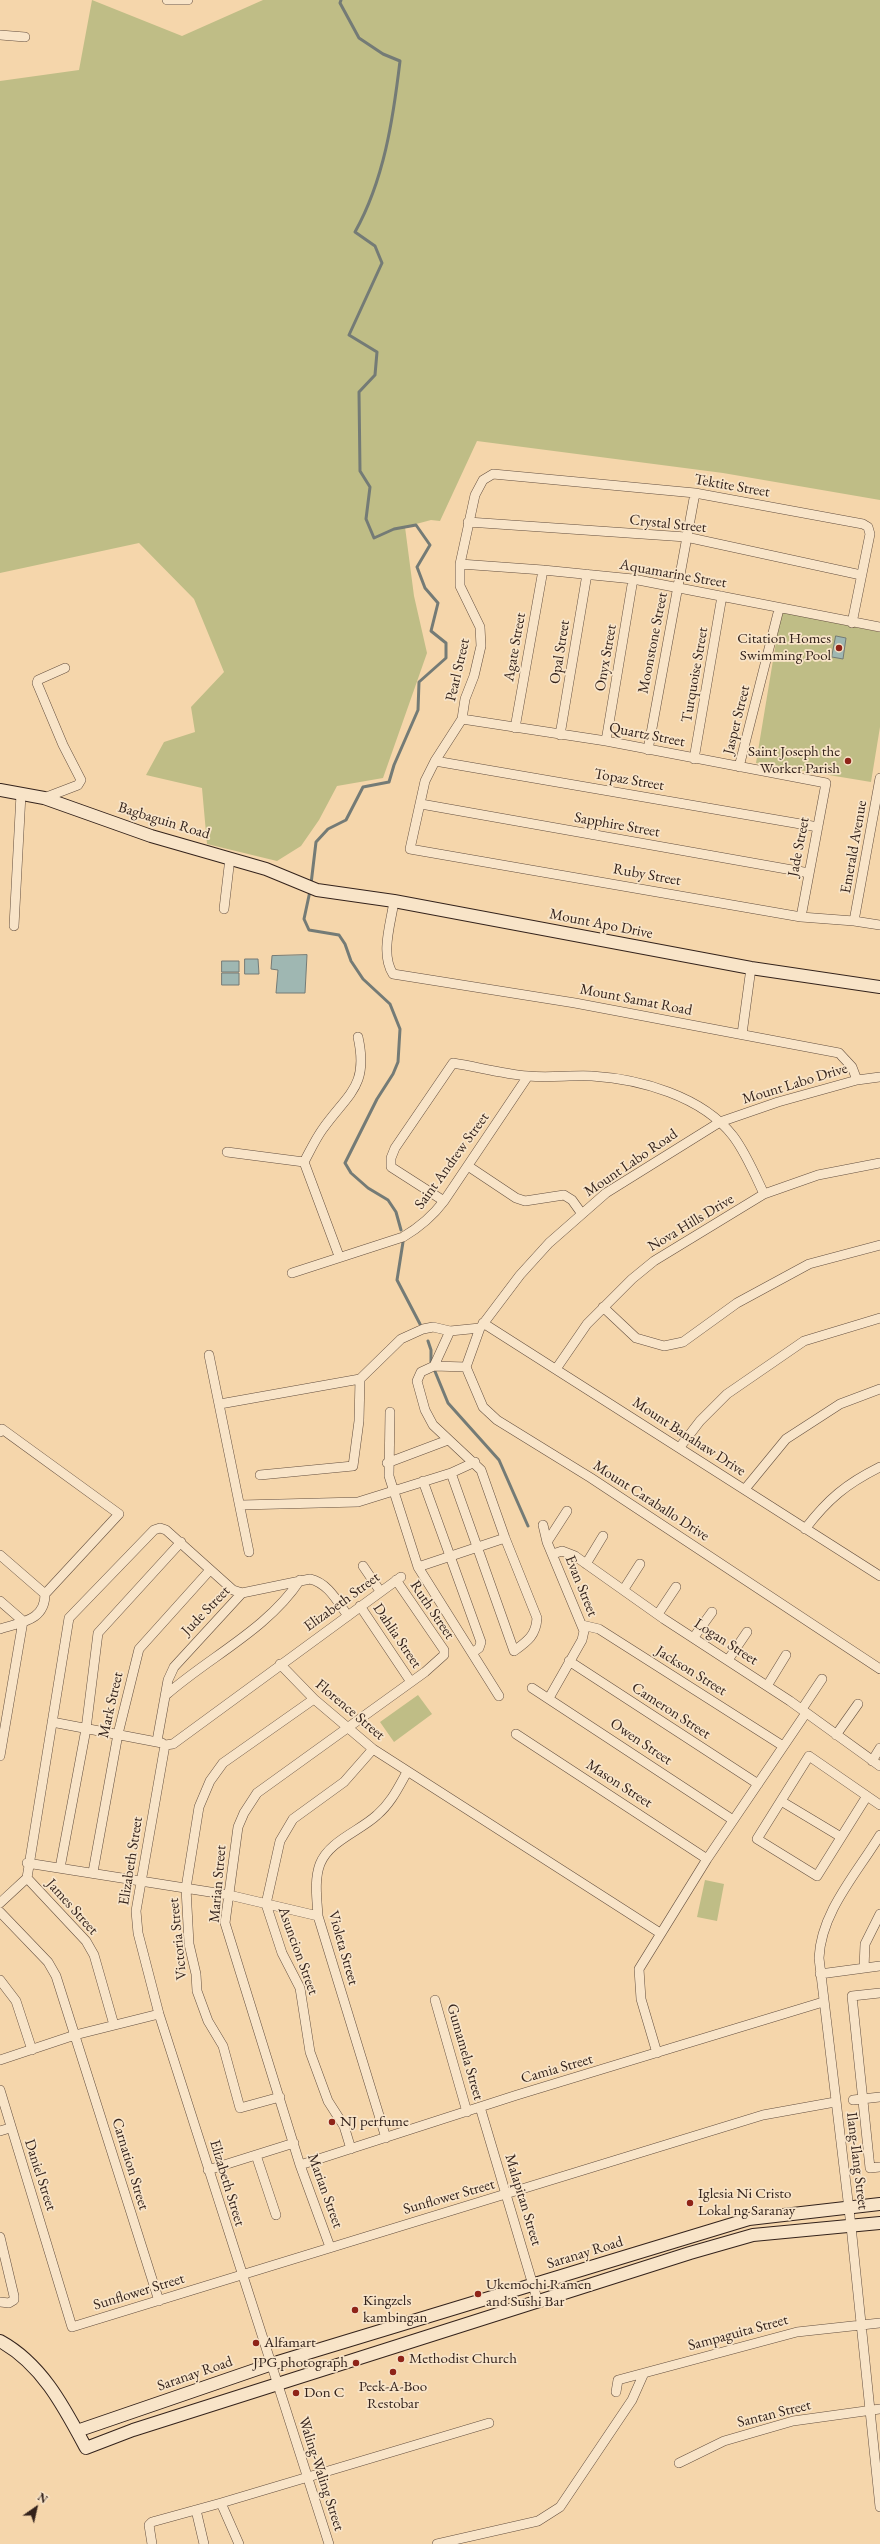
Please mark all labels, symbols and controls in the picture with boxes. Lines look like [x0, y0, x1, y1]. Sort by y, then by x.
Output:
street label: Tektite Street [693, 471, 771, 501]
street label: Crystal Street [629, 511, 707, 537]
street label: Aquamarine Street [618, 556, 728, 592]
street label: Moonstone Street [634, 591, 672, 695]
street label: Agate Street [500, 611, 530, 683]
street label: Opal Street [546, 619, 574, 685]
street label: Onyx Street [591, 623, 621, 693]
street label: Turquoise Street [678, 626, 712, 724]
place label: Citation Homes Swimming Pool [737, 630, 831, 665]
street label: Pearl Street [442, 637, 474, 703]
marker: Citation Homes Swimming Pool [834, 643, 844, 653]
street label: Jasper Street [720, 684, 754, 756]
street label: Quartz Street [608, 719, 686, 751]
place label: Saint Joseph the Worker Parish [748, 743, 840, 778]
marker: Saint Joseph the Worker Parish [843, 756, 853, 766]
street label: Topaz Street [593, 765, 665, 795]
street label: Bagbaguin Road [116, 798, 212, 844]
street label: Emerald Avenue [837, 799, 871, 895]
street label: Sapphire Street [573, 809, 661, 841]
street label: Jade Street [784, 816, 814, 878]
street label: Ruby Street [612, 860, 682, 890]
street label: Mount Apo Drive [548, 905, 654, 943]
street label: Mount Samat Road [578, 980, 694, 1020]
street label: Mount Labo Drive [740, 1059, 850, 1109]
street label: Saint Andrew Street [411, 1109, 493, 1213]
street label: Mount Labo Road [581, 1125, 681, 1201]
street label: Nova Hills Drive [645, 1190, 737, 1256]
street label: Mount Banahaw Drive [629, 1394, 749, 1480]
street label: Mount Caraballo Drive [590, 1457, 712, 1545]
street label: Evan Street [561, 1553, 601, 1619]
street label: Elizabeth Street [301, 1568, 383, 1636]
street label: Ruth Street [406, 1577, 458, 1643]
street label: Jude Street [178, 1582, 234, 1640]
street label: Dahlia Street [369, 1600, 425, 1672]
street label: Logan Street [691, 1615, 761, 1669]
street label: Jackson Street [652, 1642, 730, 1700]
street label: Mark Street [95, 1670, 127, 1740]
street label: Florence Street [312, 1676, 388, 1744]
street label: Cameron Street [628, 1679, 714, 1743]
street label: Owen Street [607, 1715, 675, 1769]
street label: Mason Street [583, 1756, 655, 1812]
street label: Elizabeth Street [115, 1815, 147, 1907]
street label: Marian Street [206, 1844, 230, 1924]
street label: James Street [42, 1875, 102, 1939]
street label: Victoria Street [165, 1897, 191, 1981]
street label: Asuncion Street [274, 1905, 322, 1997]
street label: Violeta Street [324, 1909, 362, 1987]
street label: Gumamela Street [443, 2002, 487, 2102]
street label: Camia Street [519, 2050, 595, 2088]
street label: Ilang-Ilang Street [842, 2111, 872, 2211]
place label: NJ perfume [340, 2113, 409, 2131]
street label: Carnation Street [107, 2116, 153, 2212]
marker: NJ perfume [327, 2117, 337, 2127]
street label: Daniel Street [20, 2137, 60, 2213]
street label: Elizabeth Street [205, 2138, 249, 2228]
street label: Marian Street [303, 2151, 347, 2231]
street label: Malapitan Street [501, 2152, 545, 2248]
street label: Sunflower Street [401, 2175, 497, 2219]
place label: Iglesia Ni Cristo Lokal ng Saranay [698, 2185, 795, 2220]
marker: Iglesia Ni Cristo Lokal ng Saranay [685, 2198, 695, 2208]
street label: Saranay Road [545, 2233, 625, 2273]
street label: Sunflower Street [91, 2270, 187, 2314]
place label: Ukemochi Ramen and Sushi Bar [486, 2276, 592, 2311]
marker: Ukemochi Ramen and Sushi Bar [473, 2289, 483, 2299]
place label: Kingzels kambingan [363, 2292, 427, 2327]
marker: Kingzels kambingan [350, 2305, 360, 2315]
street label: Sampaguita Street [686, 2311, 790, 2355]
place label: Alfamart [264, 2334, 316, 2352]
marker: Alfamart [251, 2338, 261, 2348]
place label: Methodist Church [409, 2350, 517, 2368]
street label: Saranay Road [155, 2353, 235, 2395]
place label: JPG photograph [253, 2354, 348, 2372]
marker: Methodist Church [396, 2354, 406, 2364]
marker: JPG photograph [351, 2358, 361, 2368]
marker: Peek-A-Boo Restobar [388, 2367, 398, 2377]
place label: Peek-A-Boo Restobar [359, 2378, 427, 2413]
place label: Don C [304, 2384, 344, 2402]
marker: Don C [291, 2388, 301, 2398]
street label: Santan Street [735, 2396, 813, 2432]
street label: Waling-Waling Street [294, 2415, 348, 2533]
north arrow [16, 2488, 56, 2528]
text: N [35, 2490, 50, 2506]

